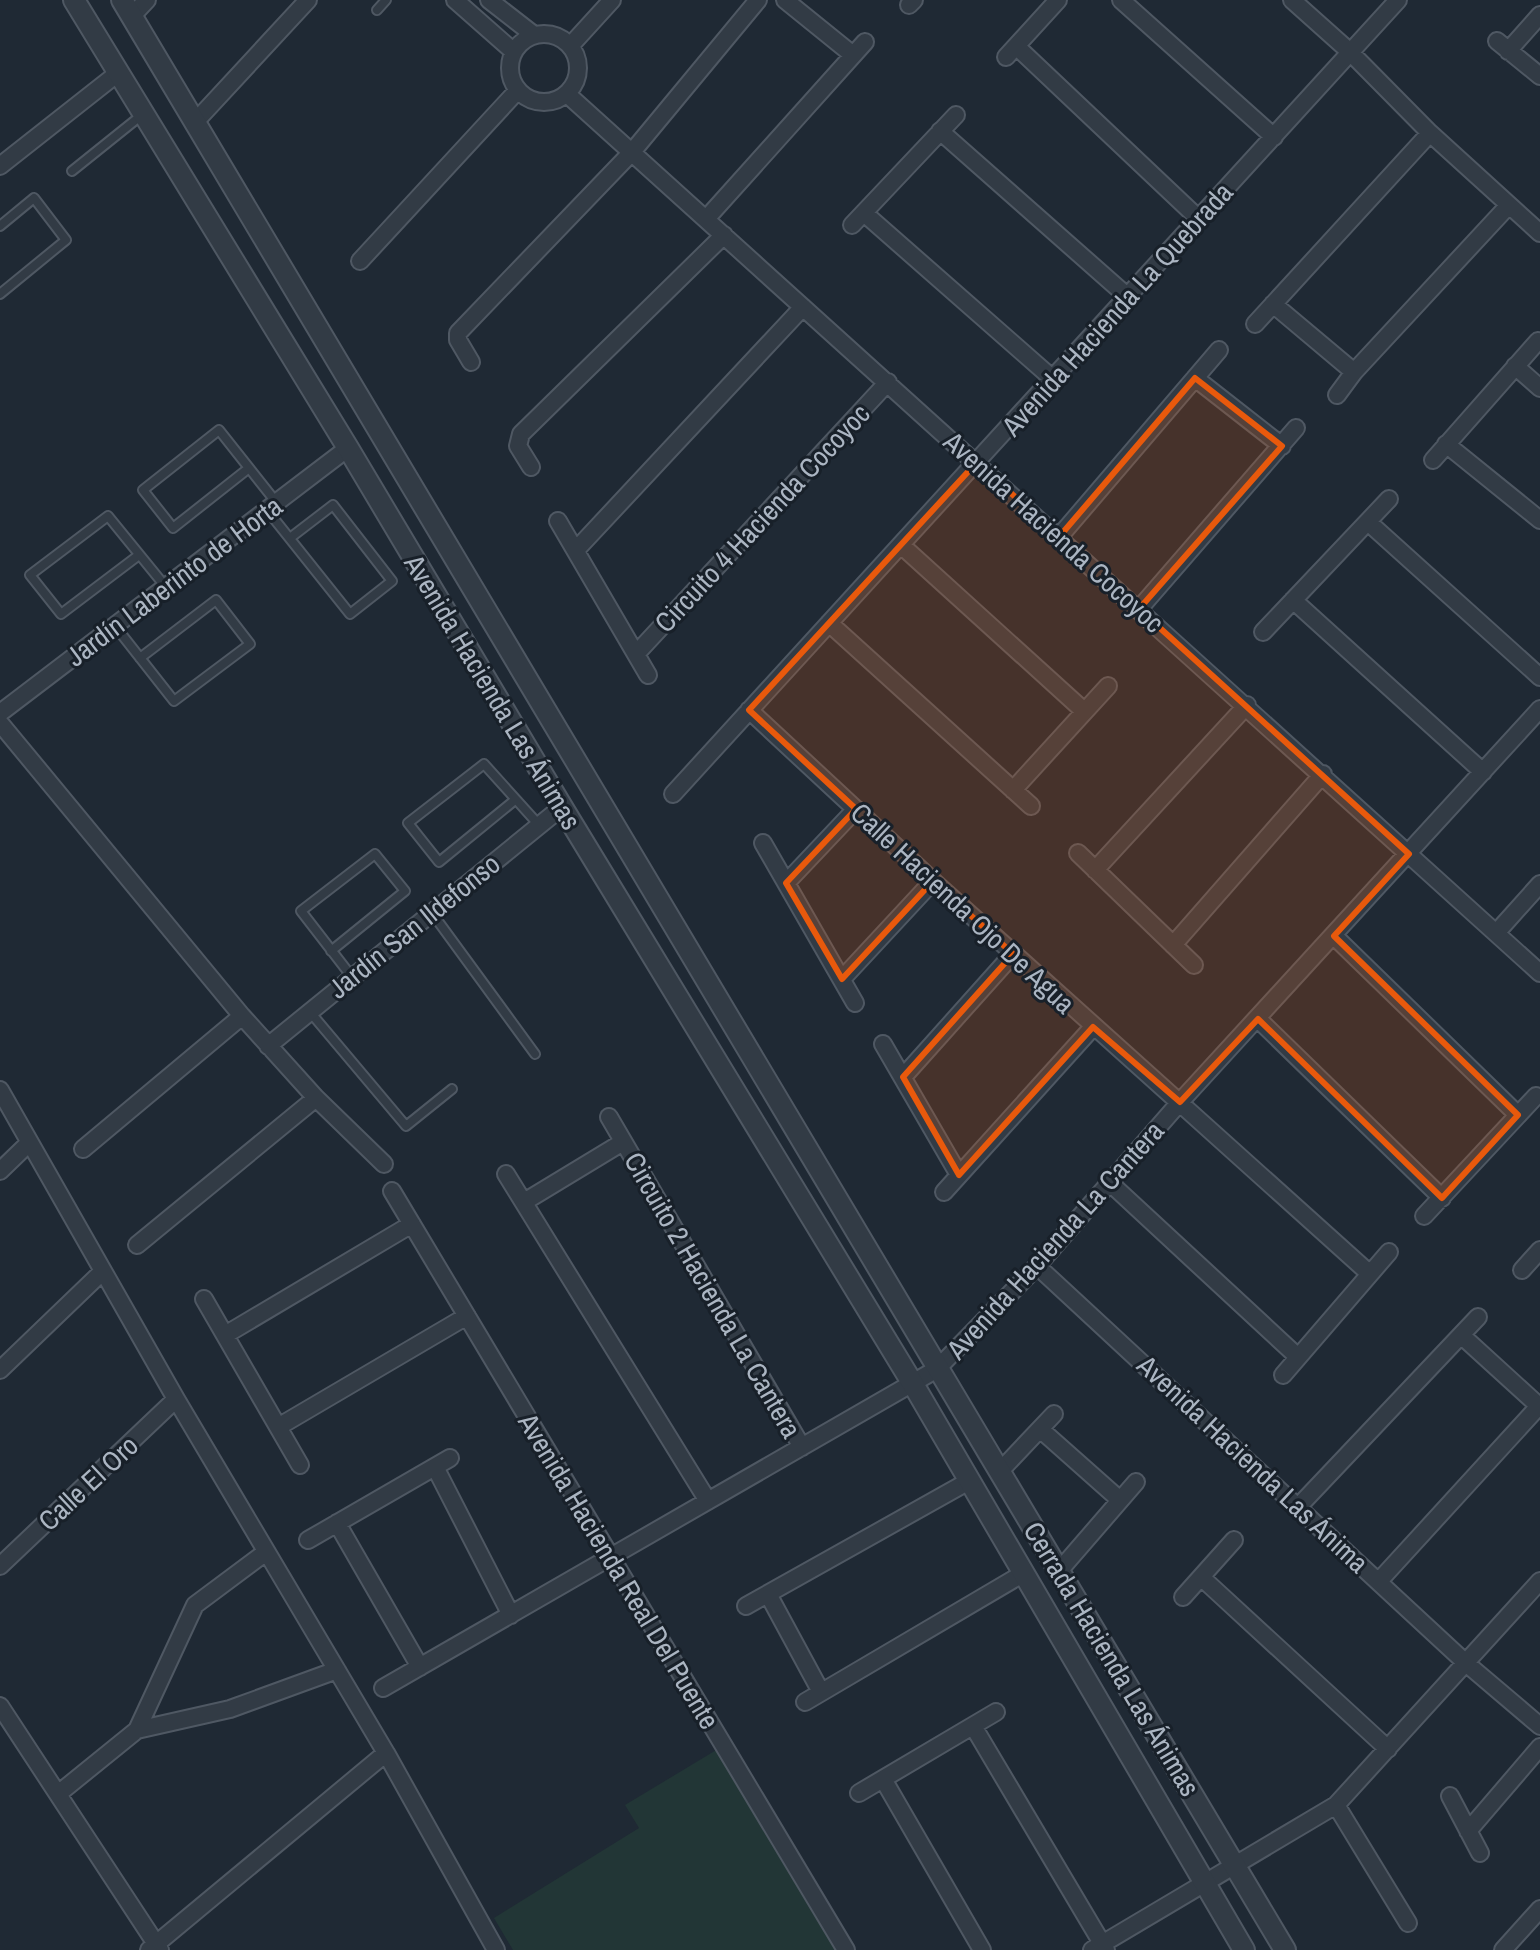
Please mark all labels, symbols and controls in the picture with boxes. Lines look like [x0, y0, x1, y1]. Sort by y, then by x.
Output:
street label: Avenida Hacienda La Quebrada [992, 174, 1241, 445]
street label: Circuito 4 Hacienda Cocoyoc [646, 395, 878, 641]
street label: Avenida Hacienda Cocoyoc [935, 422, 1172, 641]
street label: Jardín Laberinto de Horta [58, 487, 290, 675]
street label: Avenida Hacienda Las Ánimas [395, 546, 590, 837]
street label: Calle Hacienda Ojo De Agua [843, 794, 1083, 1022]
street label: Jardín San Ildefonso [320, 845, 508, 1007]
street label: Avenida Hacienda La Cantera [937, 1112, 1172, 1368]
street label: Circuito 2 Hacienda La Cantera [615, 1145, 811, 1445]
street label: Avenida Hacienda Las Ánima [1128, 1346, 1377, 1582]
street label: Avenida Hacienda Real Del Puente [509, 1405, 729, 1736]
street label: Calle El Oro [30, 1427, 146, 1539]
street label: Cerrada Hacienda Las Ánimas [1015, 1515, 1209, 1803]

